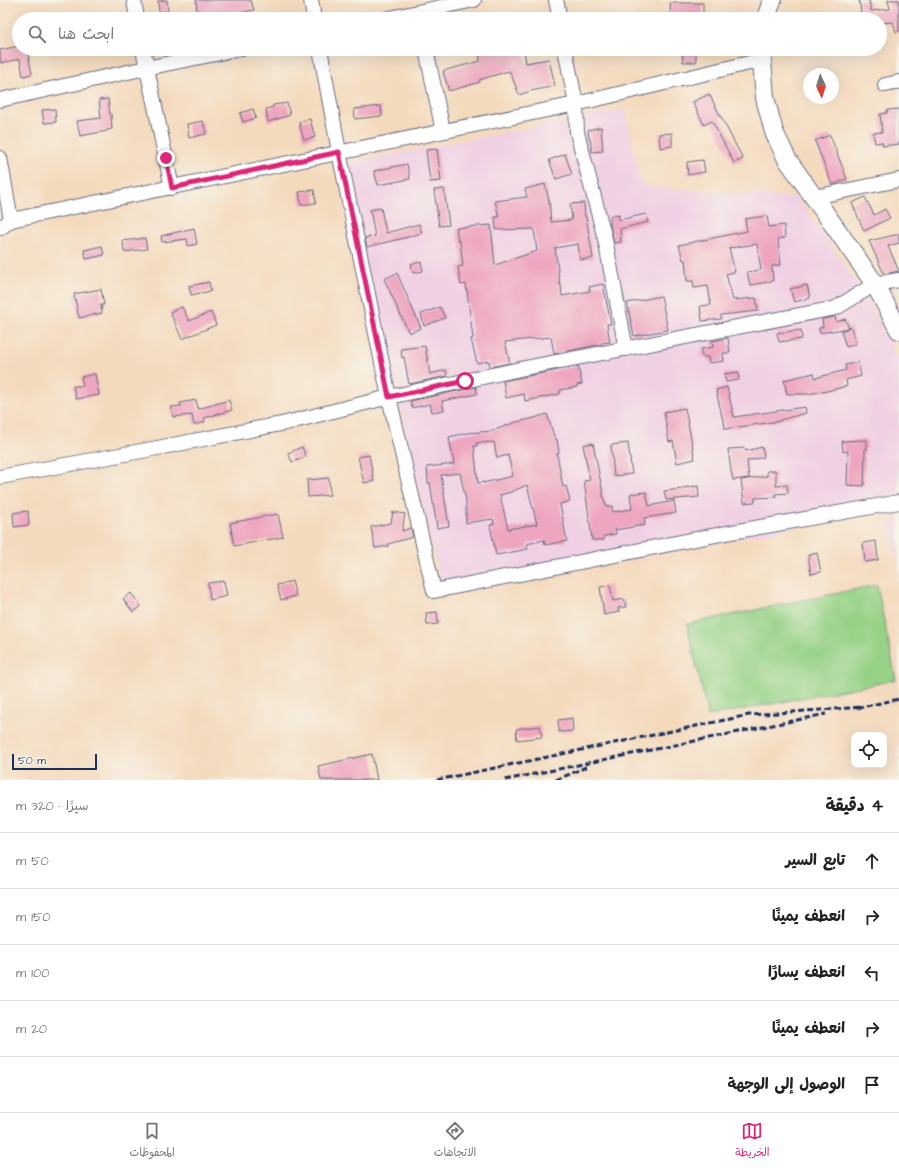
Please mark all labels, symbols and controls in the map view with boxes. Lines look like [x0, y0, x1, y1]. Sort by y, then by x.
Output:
search box [12, 12, 887, 56]
icon: search [26, 23, 48, 45]
text: ابحث هنا [58, 24, 114, 45]
north arrow [803, 68, 839, 104]
route end [157, 149, 175, 167]
route start [456, 372, 474, 390]
map controls [851, 732, 887, 768]
button: locate [851, 732, 887, 768]
scale bar [12, 752, 97, 771]
text: 50 m [18, 753, 46, 768]
text: 4 دقيقة [825, 794, 883, 818]
text: سيرًا · 320 m [16, 797, 88, 815]
text: تابع السير [786, 850, 845, 871]
icon: ahead [861, 850, 883, 872]
text: 50 m [16, 852, 49, 870]
text: انعطف يمينًا [772, 906, 845, 927]
icon: right [861, 906, 883, 928]
text: 150 m [16, 908, 50, 926]
text: انعطف يسارًا [768, 962, 845, 983]
icon: left [861, 962, 883, 984]
text: 100 m [16, 964, 49, 982]
text: انعطف يمينًا [772, 1018, 845, 1039]
icon: right [861, 1018, 883, 1040]
text: 20 m [16, 1020, 47, 1038]
text: الوصول إلى الوجهة [728, 1074, 845, 1095]
icon: arrive [861, 1074, 883, 1096]
tab: المحفوظات [130, 1120, 175, 1162]
tab: الاتجاهات [434, 1120, 476, 1162]
tab: الخريطة [735, 1120, 770, 1162]

